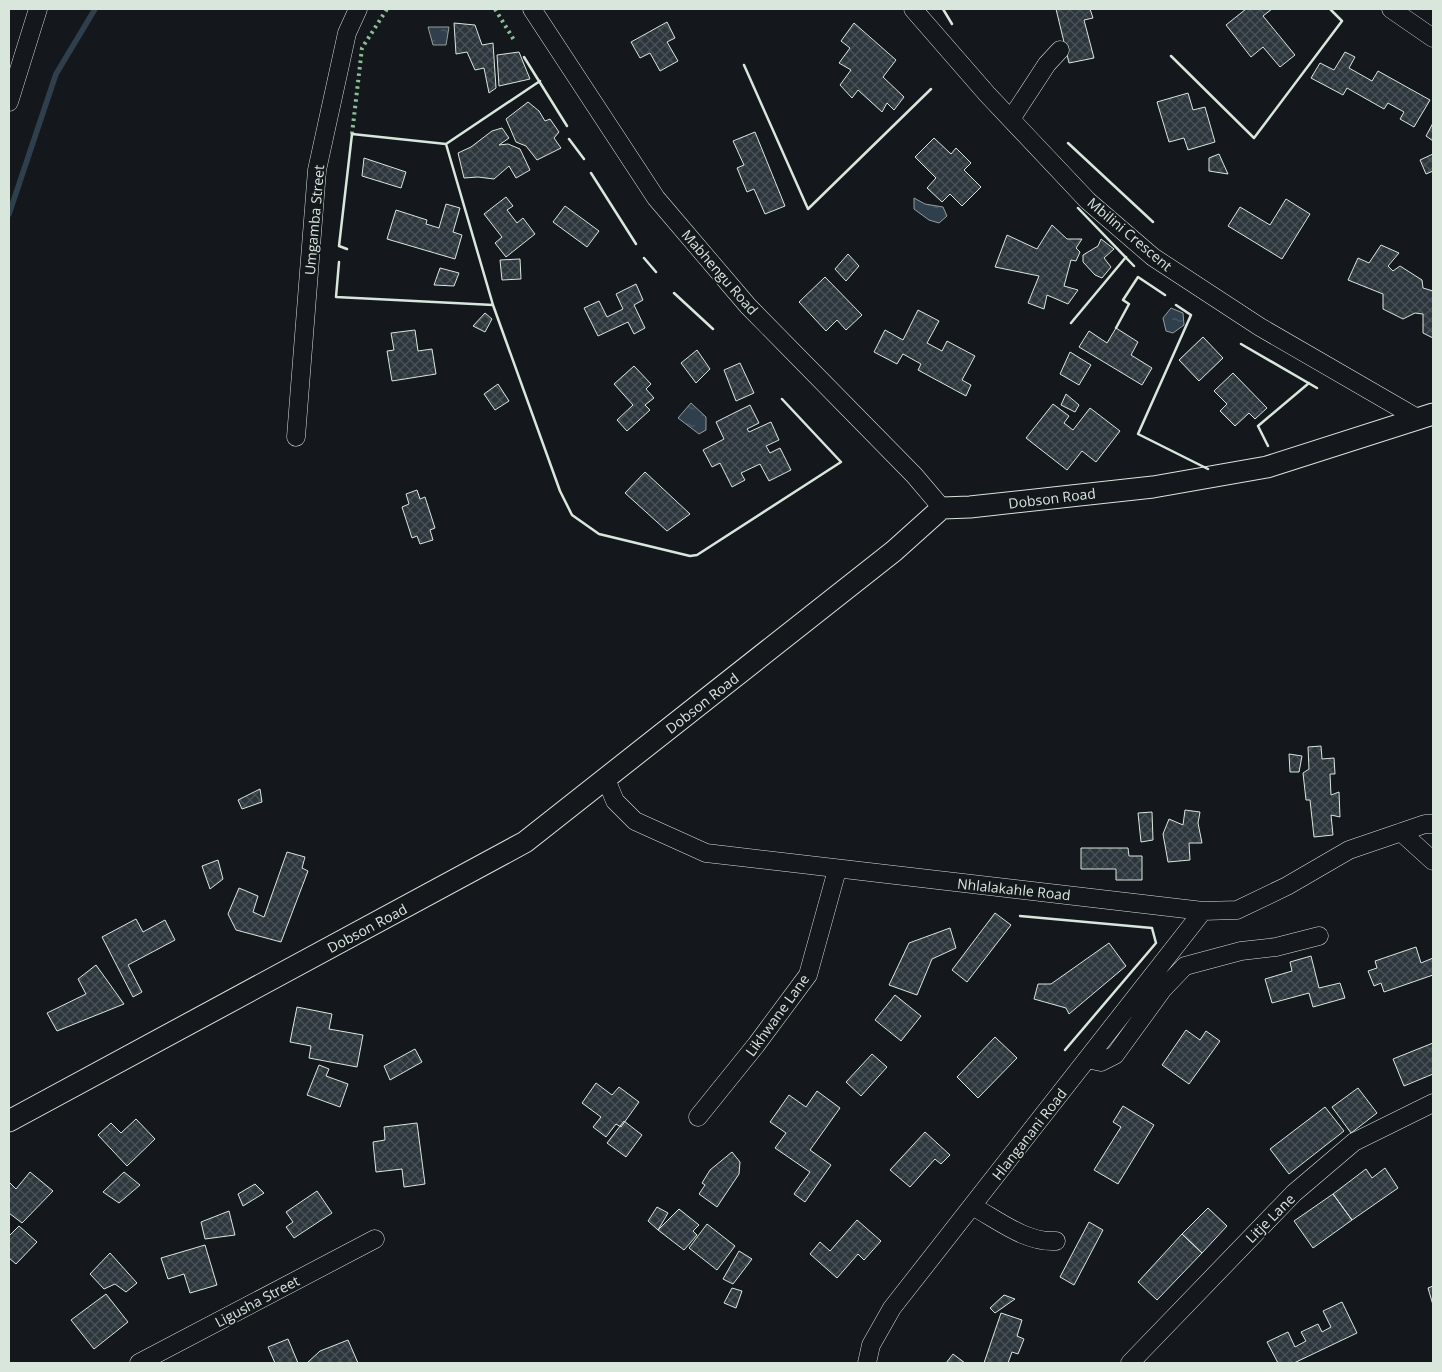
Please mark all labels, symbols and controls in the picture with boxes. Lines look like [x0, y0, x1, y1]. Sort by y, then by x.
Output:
street label: Umgamba Street [300, 164, 328, 276]
street label: Mbilini Crescent [1084, 193, 1176, 275]
street label: Mabhengu Road [678, 225, 762, 319]
street label: Dobson Road [1007, 483, 1097, 513]
street label: Dobson Road [662, 668, 742, 738]
street label: Nhlalakahle Road [956, 874, 1072, 904]
street label: Dobson Road [324, 899, 410, 957]
street label: Likhwane Lane [741, 970, 813, 1060]
street label: Hlanganani Road [987, 1084, 1071, 1184]
street label: Litje Lane [1241, 1189, 1299, 1247]
street label: Ligusha Street [212, 1271, 302, 1331]

